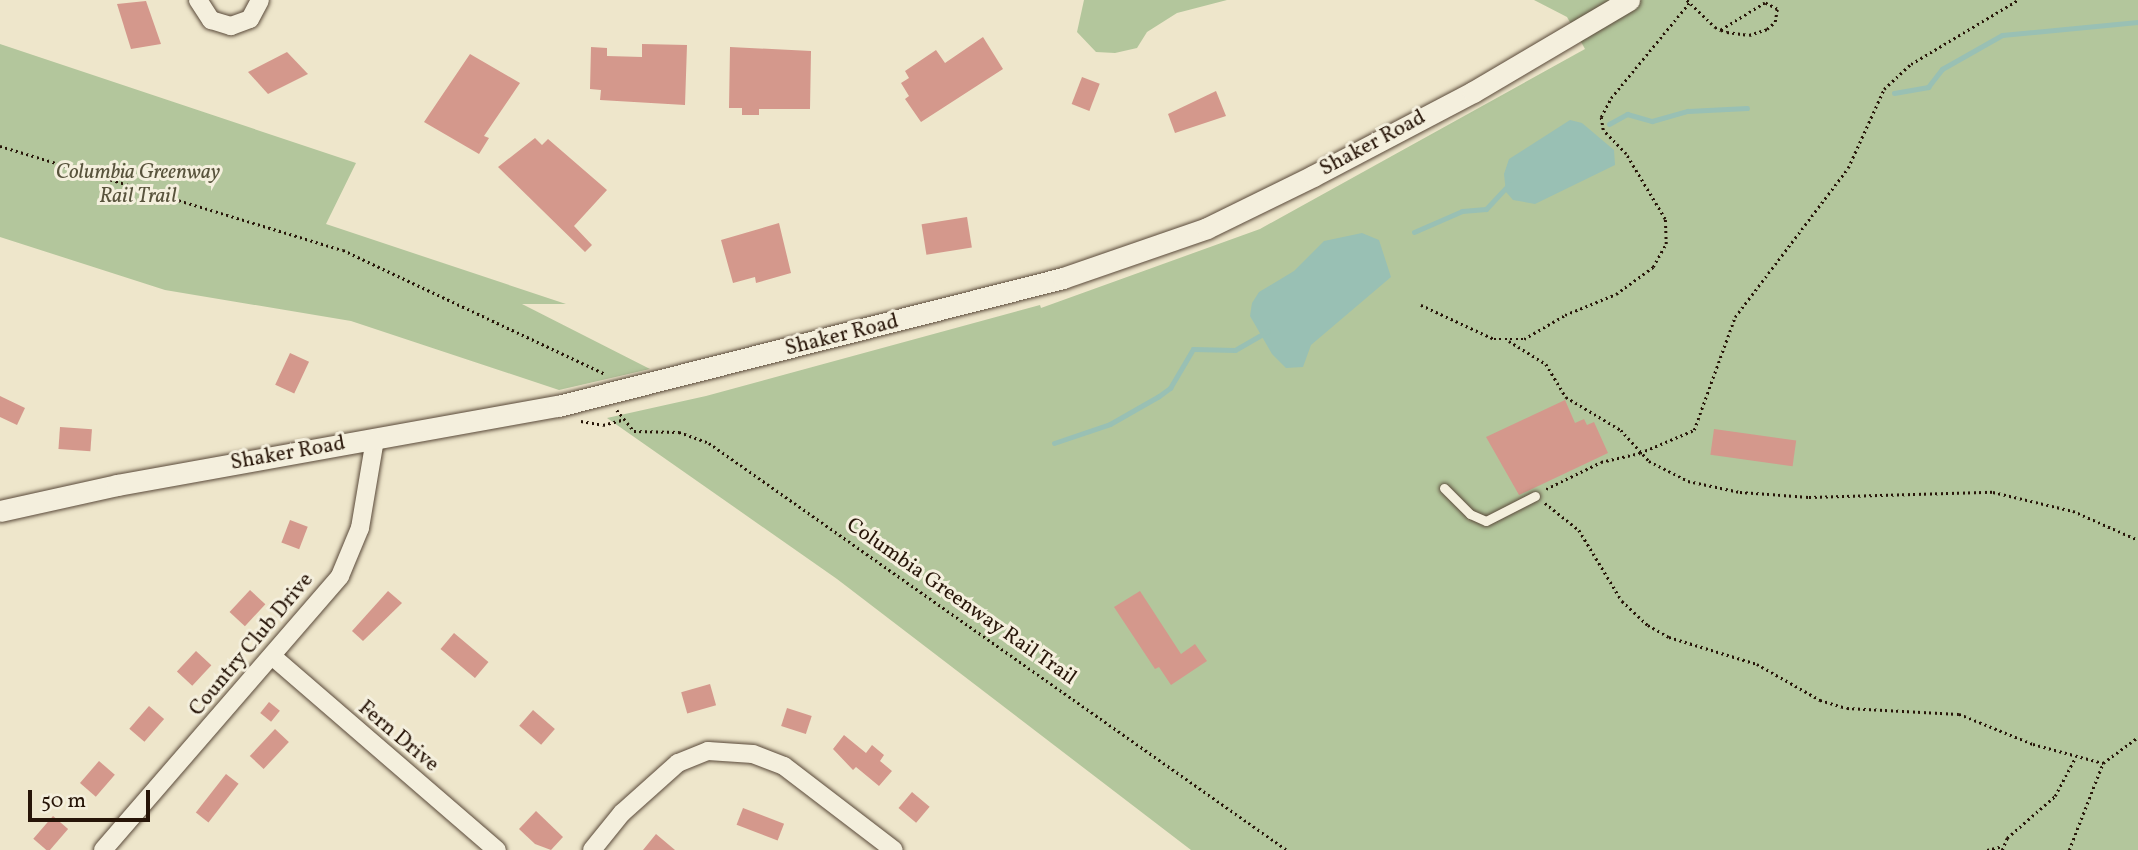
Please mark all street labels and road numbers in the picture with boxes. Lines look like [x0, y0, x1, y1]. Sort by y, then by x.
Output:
street label: Shaker Road [1316, 106, 1430, 182]
street label: Shaker Road [783, 310, 901, 362]
street label: Shaker Road [229, 432, 347, 476]
street label: Columbia Greenway Rail Trail [841, 512, 1081, 692]
street label: Country Club Drive [185, 568, 319, 722]
street label: Fern Drive [353, 696, 443, 778]

